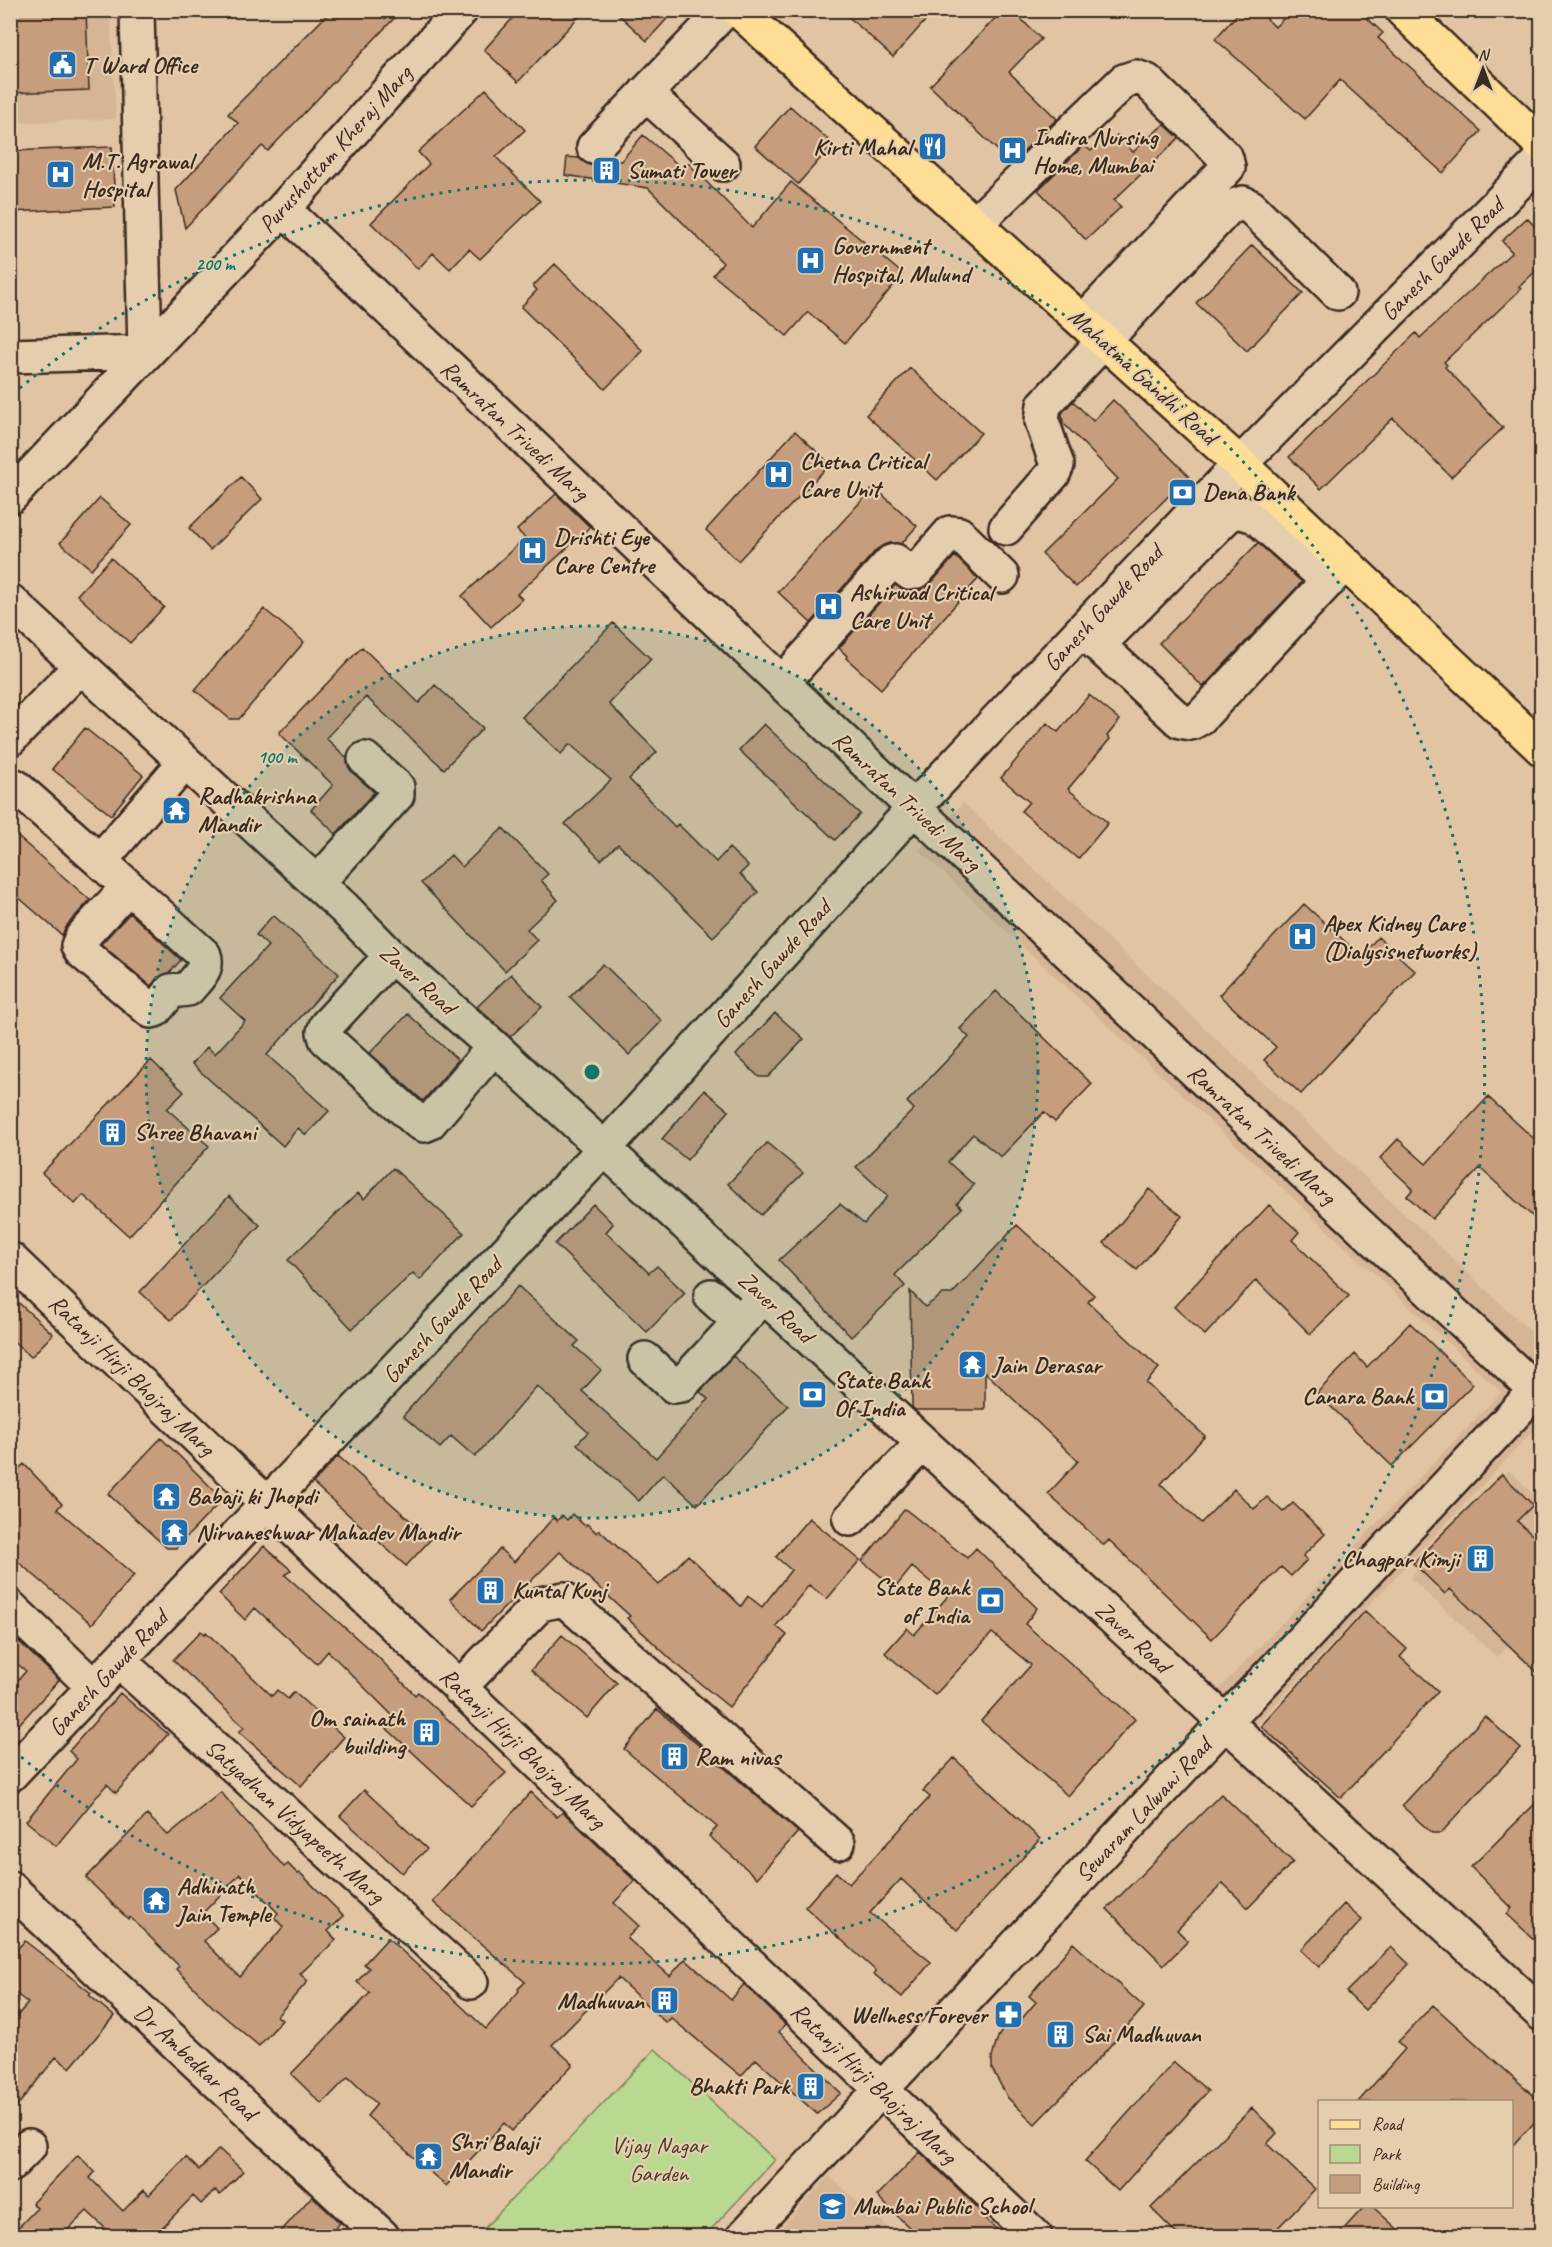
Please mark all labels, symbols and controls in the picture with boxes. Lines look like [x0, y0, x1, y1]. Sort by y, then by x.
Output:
north arrow [1453, 39, 1513, 99]
text: N [1478, 45, 1491, 65]
public building icon: T Ward Office [46, 49, 78, 81]
place label: T Ward Office [83, 50, 199, 80]
street label: Purushottam Kheraj Marg [252, 57, 420, 239]
place label: Indira Nursing Home, Mumbai [1033, 122, 1160, 180]
restaurant icon: Kirti Mahal [916, 131, 948, 163]
place label: Kirti Mahal [813, 132, 916, 162]
hospital icon: Indira Nursing Home, Mumbai [996, 135, 1028, 167]
place label: M.T. Agrawal Hospital [82, 146, 197, 204]
building icon: Sumati Tower [590, 154, 622, 186]
place label: Sumati Tower [627, 155, 738, 185]
hospital icon: M.T. Agrawal Hospital [45, 159, 77, 191]
street label: Ganesh Gawde Road [1374, 188, 1513, 327]
place label: Government Hospital, Mulund [832, 231, 974, 289]
hospital icon: Government Hospital, Mulund [795, 244, 827, 276]
text: 200 m [196, 253, 236, 275]
street label: Mahatma Gandhi Road [1062, 301, 1226, 453]
street label: Ramratan Trivedi Marg [434, 353, 597, 508]
place label: Chetna Critical Care Unit [800, 446, 931, 504]
hospital icon: Chetna Critical Care Unit [763, 459, 795, 491]
bank icon: Dena Bank [1166, 476, 1198, 508]
place label: Dena Bank [1203, 477, 1297, 507]
place label: Drishti Eye Care Centre [554, 522, 656, 580]
hospital icon: Drishti Eye Care Centre [517, 535, 549, 567]
street label: Ganesh Gawde Road [1037, 536, 1172, 678]
place label: Ashirwad Critical Care Unit [850, 577, 998, 635]
hospital icon: Ashirwad Critical Care Unit [813, 590, 845, 622]
street label: Ramratan Trivedi Marg [826, 724, 989, 879]
text: 100 m [258, 746, 298, 768]
place label: Radhakrishna Mandir [198, 781, 318, 839]
temple icon: Radhakrishna Mandir [161, 794, 193, 826]
street label: Ganesh Gawde Road [707, 891, 840, 1034]
place label: Apex Kidney Care (Dialysisnetworks) [1323, 908, 1478, 966]
hospital icon: Apex Kidney Care (Dialysisnetworks) [1286, 921, 1318, 953]
street label: Zaver Road [374, 937, 465, 1024]
street label: Ramratan Trivedi Marg [1181, 1057, 1344, 1212]
centre of rings [582, 1062, 602, 1082]
building icon: Shree Bhavani [97, 1116, 129, 1148]
place label: Shree Bhavani [134, 1117, 259, 1147]
street label: Ganesh Gawde Road [376, 1248, 511, 1390]
street label: Zaver Road [732, 1264, 823, 1352]
street label: Ratanji Hirji Bhojraj Marg [43, 1288, 223, 1464]
temple icon: Jain Derasar [956, 1349, 988, 1381]
place label: Jain Derasar [991, 1350, 1103, 1380]
place label: State Bank Of India [834, 1365, 931, 1423]
bank icon: State Bank Of India [797, 1378, 829, 1410]
bank icon: Canara Bank [1418, 1380, 1450, 1412]
place label: Canara Bank [1302, 1381, 1415, 1411]
temple icon: Babaji ki Jhopdi [150, 1480, 182, 1512]
place label: Babaji ki Jhopdi [187, 1481, 320, 1511]
temple icon: Nirvaneshwar Mahadev Mandir [159, 1516, 191, 1548]
place label: Nirvaneshwar Mahadev Mandir [196, 1517, 462, 1547]
building icon: Chagpar Kimji [1464, 1543, 1496, 1575]
place label: Chagpar Kimji [1342, 1544, 1462, 1574]
place label: State Bank of India [874, 1572, 971, 1630]
building icon: Kuntal Kunj [475, 1574, 507, 1606]
place label: Kuntal Kunj [512, 1575, 609, 1605]
bank icon: State Bank of India [974, 1585, 1006, 1617]
street label: Zaver Road [1089, 1594, 1180, 1682]
street label: Ganesh Gawde Road [42, 1601, 177, 1743]
street label: Ratanji Hirji Bhojraj Marg [434, 1661, 614, 1837]
place label: Om sainath building [309, 1703, 407, 1761]
building icon: Om sainath building [410, 1716, 442, 1748]
street label: Sewaram Lalwani Road [1068, 1729, 1220, 1889]
street label: Satyadhan Vidyapeeth Marg [199, 1732, 392, 1911]
building icon: Ram nivas [658, 1741, 690, 1773]
place label: Ram nivas [695, 1742, 783, 1772]
place label: Adhinath Jain Temple [175, 1871, 272, 1929]
temple icon: Adhinath Jain Temple [140, 1884, 172, 1916]
building icon: Madhuvan [649, 1985, 681, 2017]
place label: Madhuvan [557, 1986, 645, 2016]
street label: Ratanji Hirji Bhojraj Marg [785, 1996, 965, 2172]
street label: Dr Ambedkar Road [128, 1998, 266, 2129]
pharmacy icon: Wellness Forever [992, 1999, 1024, 2031]
place label: Wellness Forever [851, 2000, 989, 2030]
building icon: Sai Madhuvan [1045, 2018, 1077, 2050]
place label: Sai Madhuvan [1082, 2019, 1202, 2049]
building icon: Bhakti Park [794, 2070, 826, 2102]
place label: Bhakti Park [689, 2071, 791, 2101]
legend [1318, 2100, 1513, 2208]
text: Road [1372, 2113, 1405, 2135]
place label: Shri Balaji Mandir [449, 2127, 542, 2185]
park label: Vijay Nagar Garden [611, 2130, 709, 2188]
temple icon: Shri Balaji Mandir [412, 2140, 444, 2172]
text: Park [1372, 2143, 1402, 2165]
text: Building [1372, 2173, 1421, 2195]
school or university icon: Mumbai Public School [816, 2190, 848, 2222]
place label: Mumbai Public School [853, 2191, 1036, 2221]

